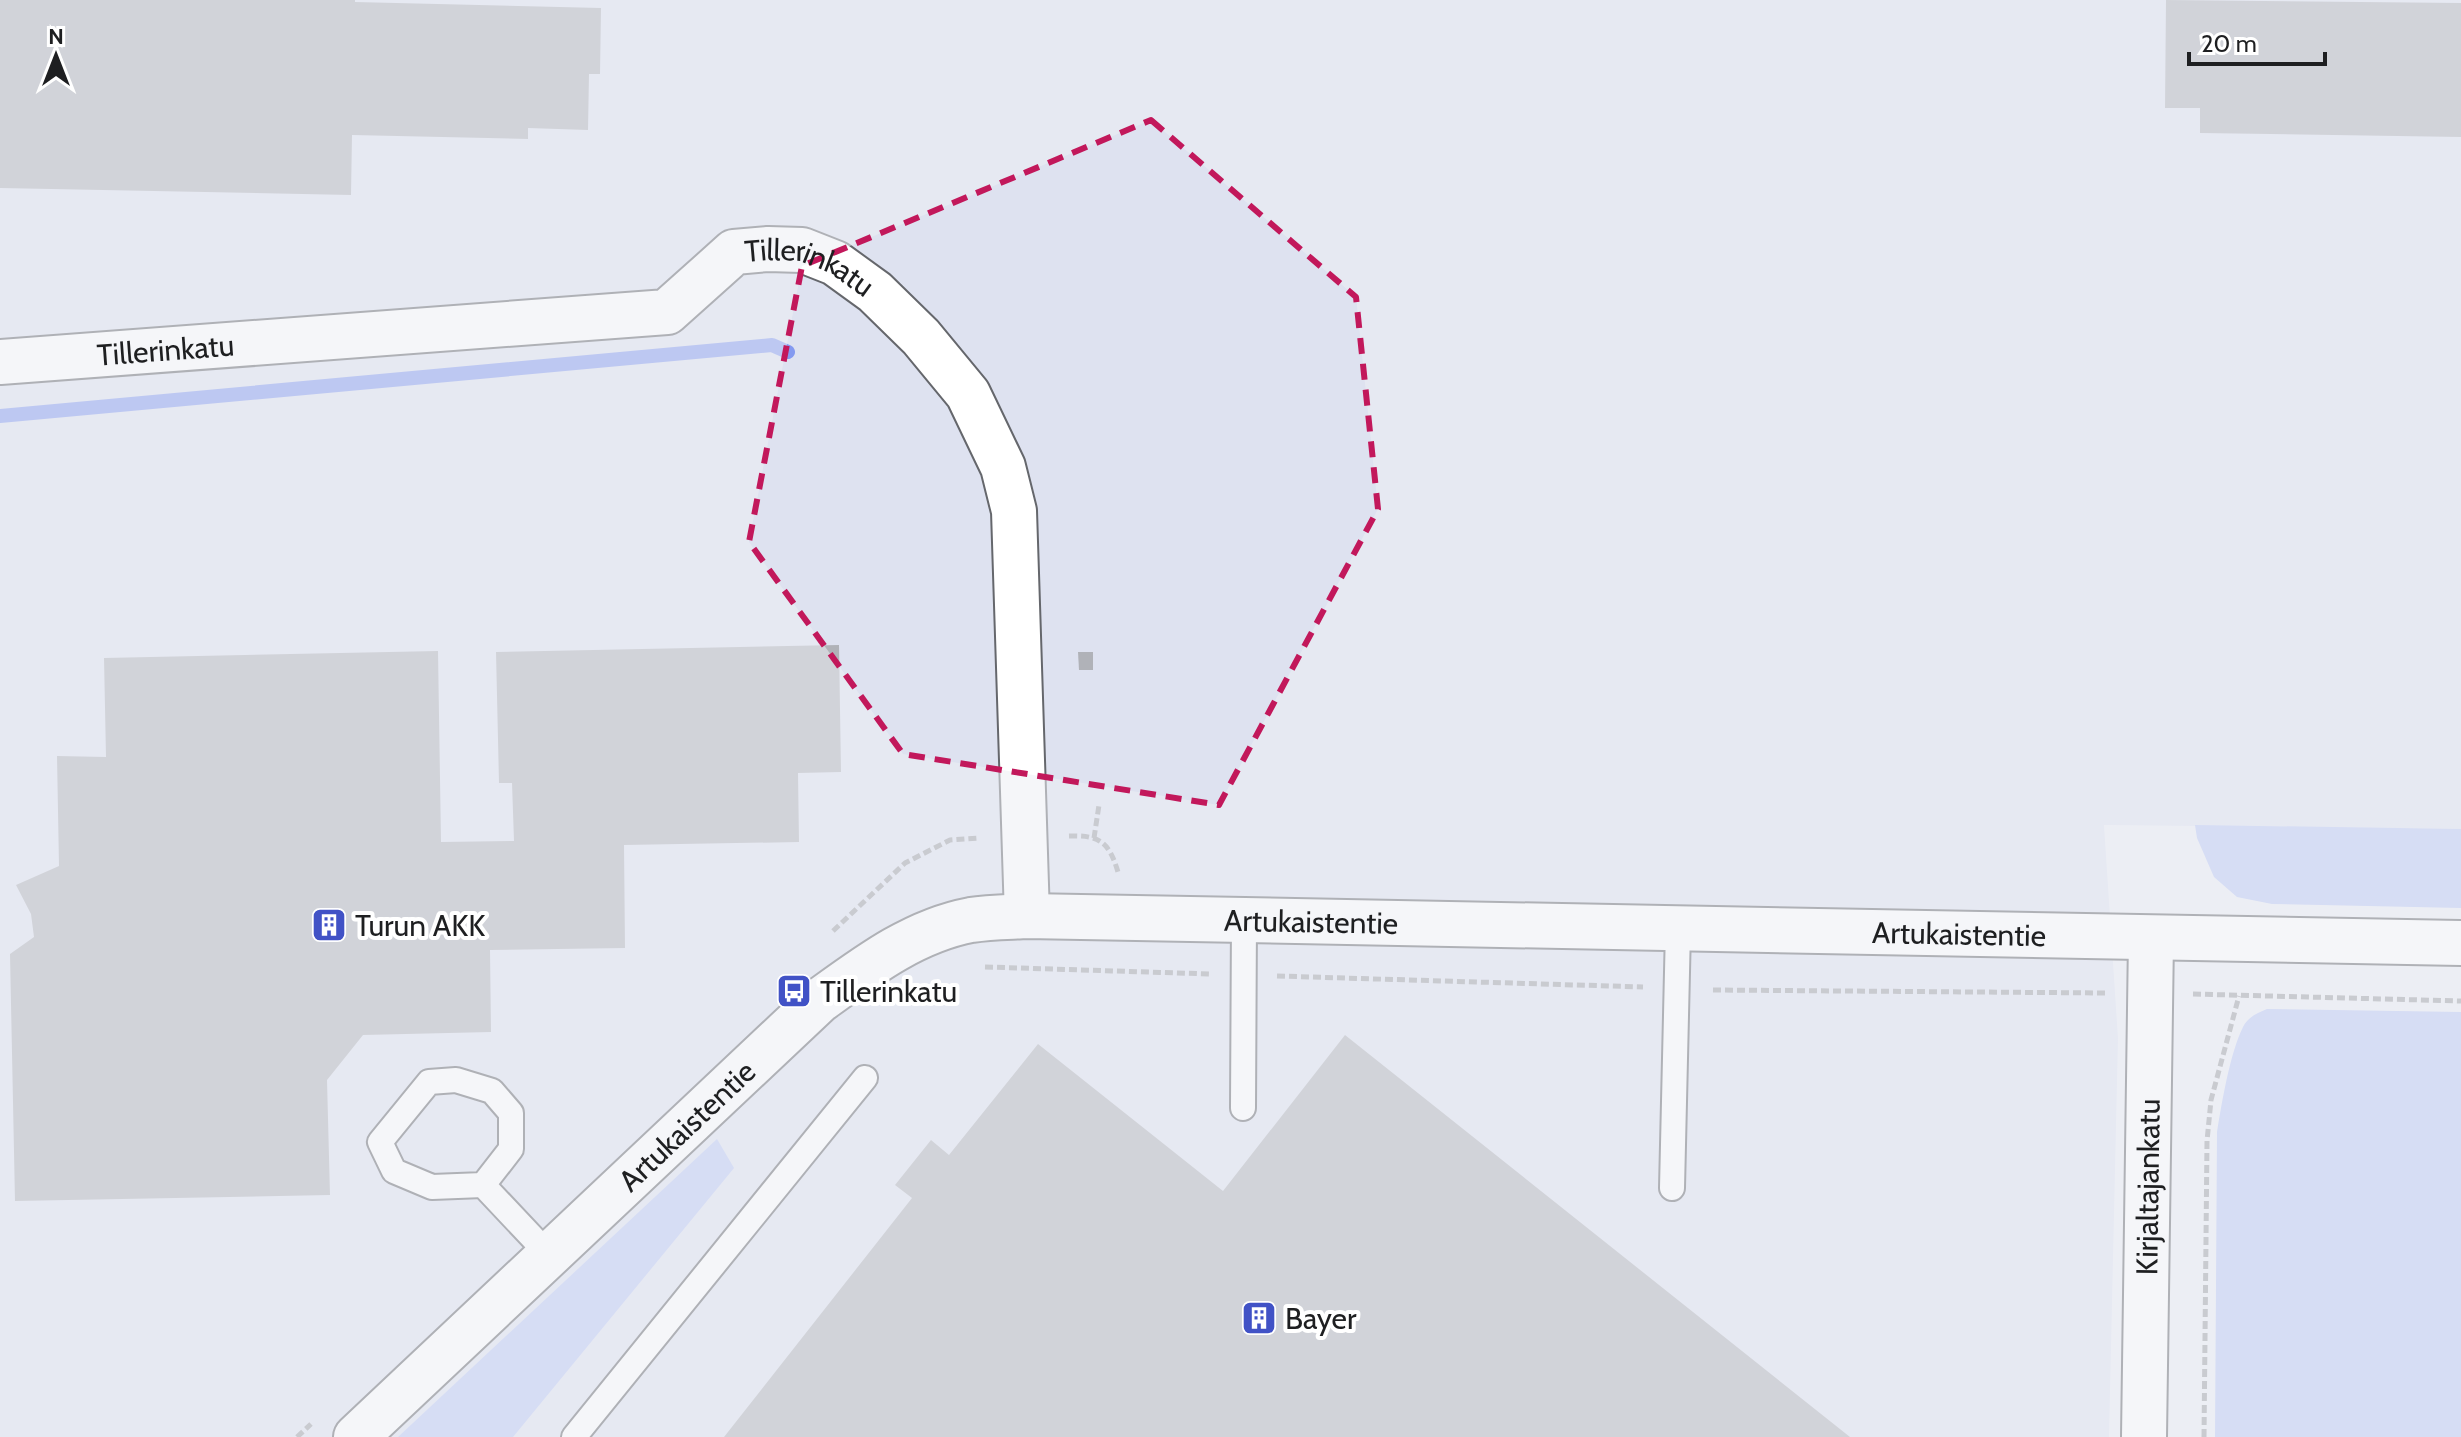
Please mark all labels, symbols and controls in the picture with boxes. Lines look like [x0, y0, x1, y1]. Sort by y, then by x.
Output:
north arrow [16, 16, 96, 96]
scale bar [2189, 16, 2325, 66]
text: N [48, 23, 64, 50]
text: 20 m [2201, 29, 2257, 58]
street label: Tillerinkatu [743, 230, 882, 304]
street label: Tillerinkatu [96, 326, 235, 373]
street label: Artukaistentie [1224, 901, 1398, 941]
building icon: Turun AKK [310, 906, 348, 944]
place label: Turun AKK [355, 907, 485, 944]
street label: Artukaistentie [1872, 913, 2046, 954]
bus stop icon: Tillerinkatu [775, 972, 813, 1010]
place label: Tillerinkatu [820, 973, 957, 1010]
street label: Artukaistentie [610, 1053, 763, 1199]
street label: Kirjaltajankatu [2128, 1098, 2167, 1276]
building icon: Bayer [1240, 1299, 1278, 1337]
place label: Bayer [1285, 1300, 1357, 1337]

